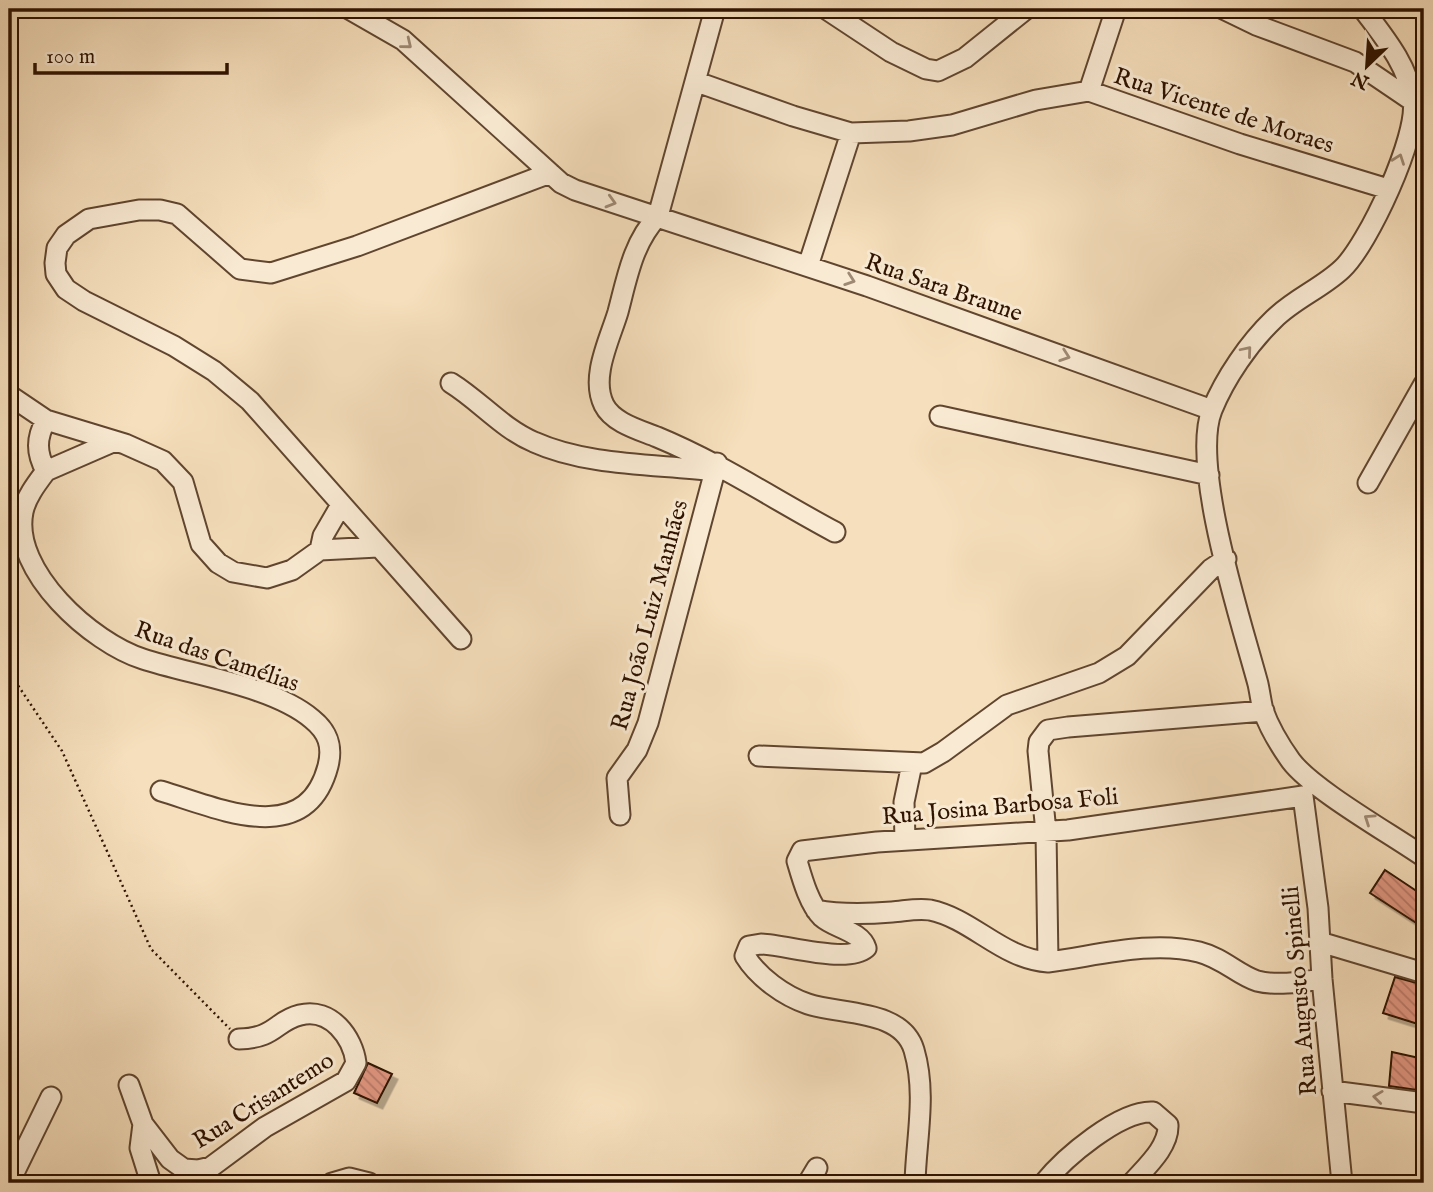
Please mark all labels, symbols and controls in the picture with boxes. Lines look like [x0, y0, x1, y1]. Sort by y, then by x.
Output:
scale bar [35, 32, 228, 76]
north arrow [1332, 32, 1402, 102]
one-way arrow [399, 36, 412, 48]
text: 100 m [46, 44, 95, 71]
street label: Rua Vicente de Moraes [1110, 61, 1338, 162]
text: N [1348, 65, 1374, 94]
one-way arrow [1391, 153, 1405, 165]
one-way arrow [604, 194, 616, 208]
street label: Rua Sara Braune [861, 247, 1026, 330]
one-way arrow [844, 272, 856, 286]
one-way arrow [1239, 347, 1251, 360]
one-way arrow [1058, 348, 1070, 362]
street label: Rua João Luiz Manhães [605, 497, 696, 734]
street label: Rua das Camélias [130, 615, 303, 700]
street label: Rua Josina Barbosa Foli [881, 782, 1120, 833]
one-way arrow [1364, 815, 1377, 828]
street label: Rua Augusto Spinelli [1276, 885, 1325, 1097]
street label: Rua Crisantemo [187, 1046, 340, 1157]
one-way arrow [1372, 1090, 1384, 1105]

